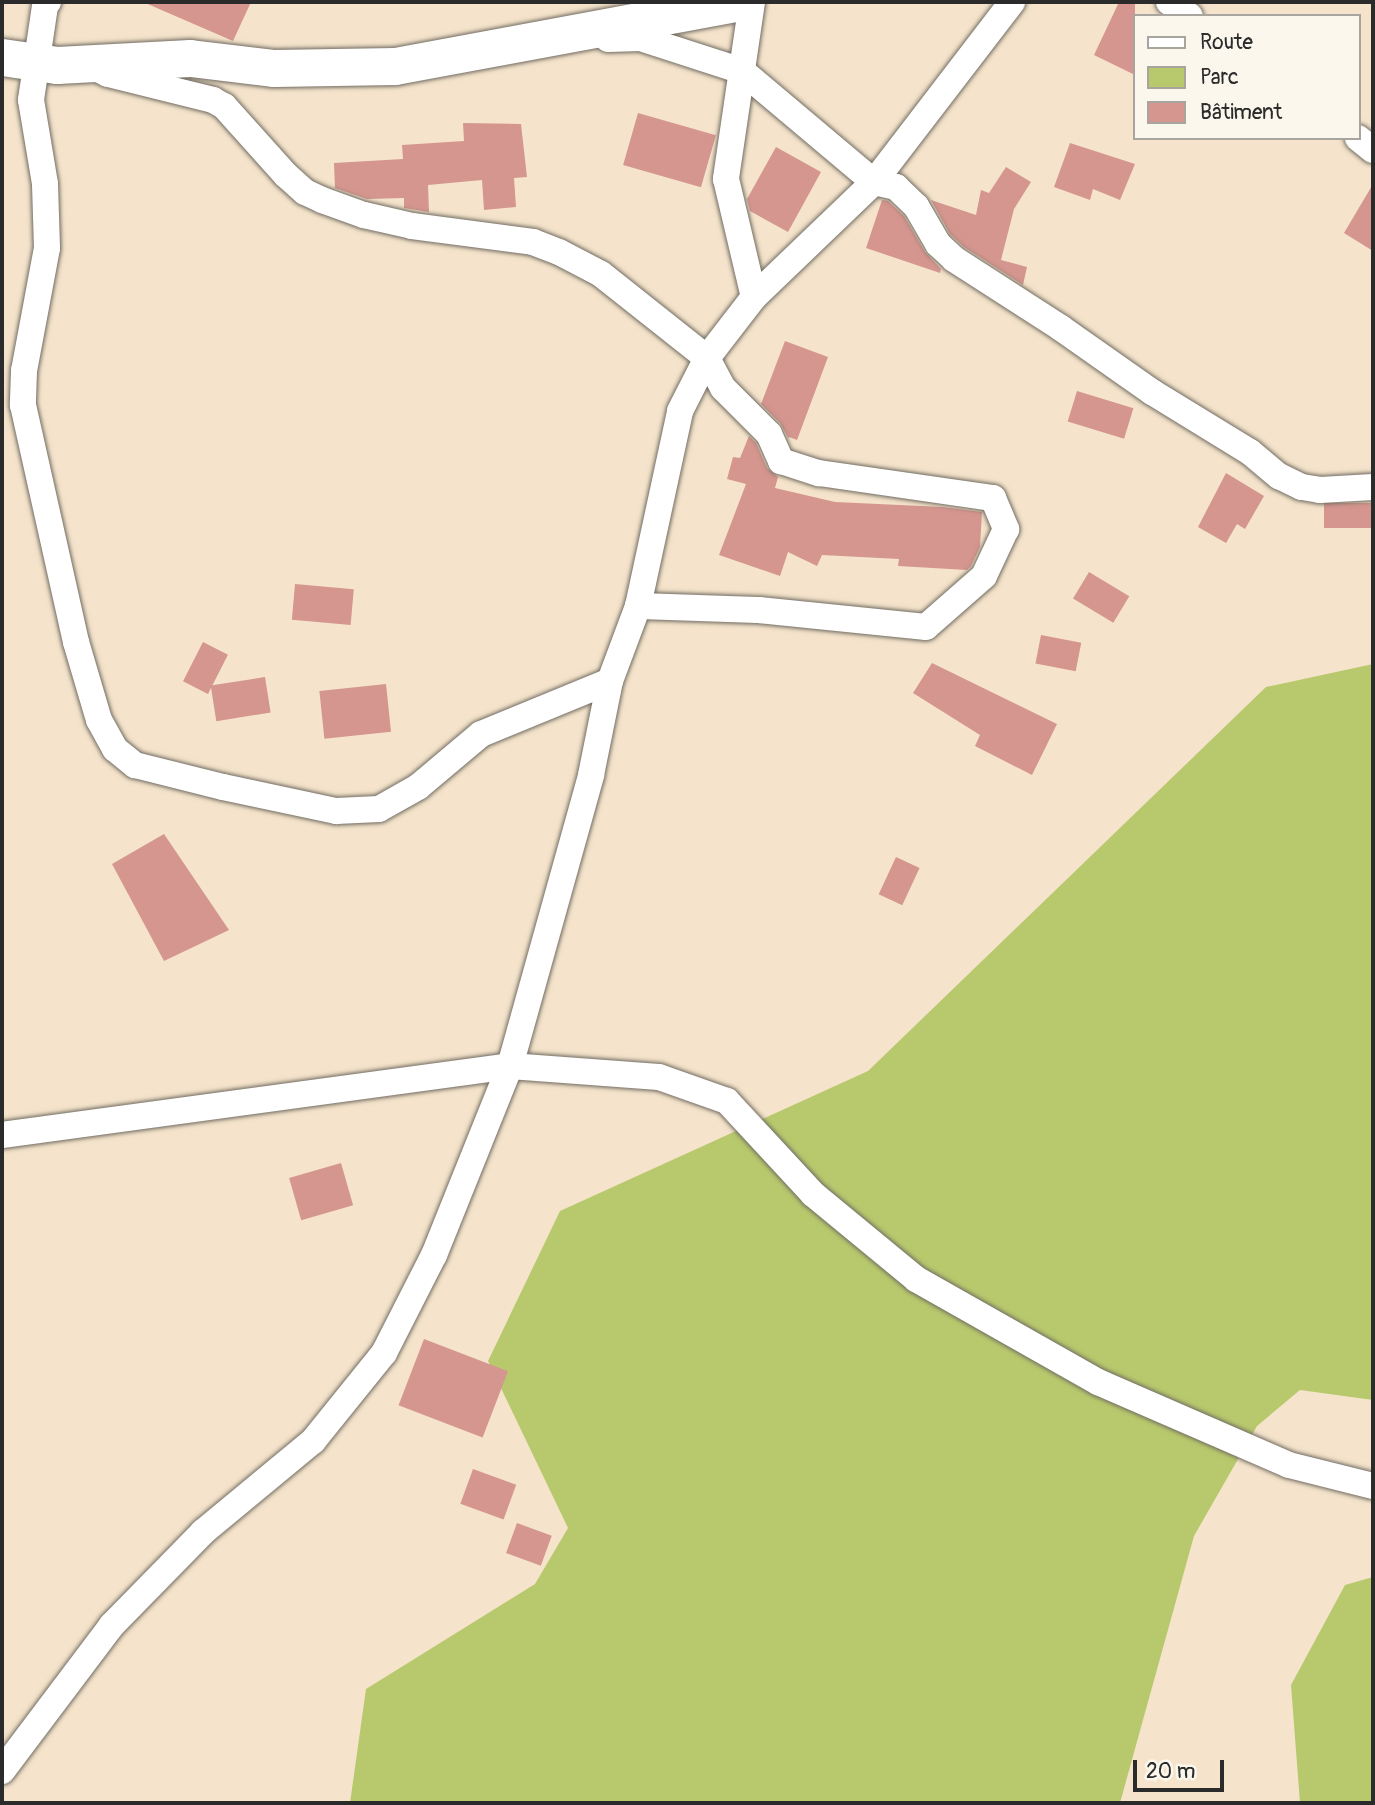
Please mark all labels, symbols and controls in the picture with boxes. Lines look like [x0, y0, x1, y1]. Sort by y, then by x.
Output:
legend [1134, 14, 1361, 140]
text: Route [1200, 29, 1253, 56]
text: Parc [1200, 64, 1239, 91]
text: Bâtiment [1200, 99, 1282, 126]
scale bar [1137, 1745, 1228, 1789]
text: 20 m [1146, 1758, 1195, 1785]

